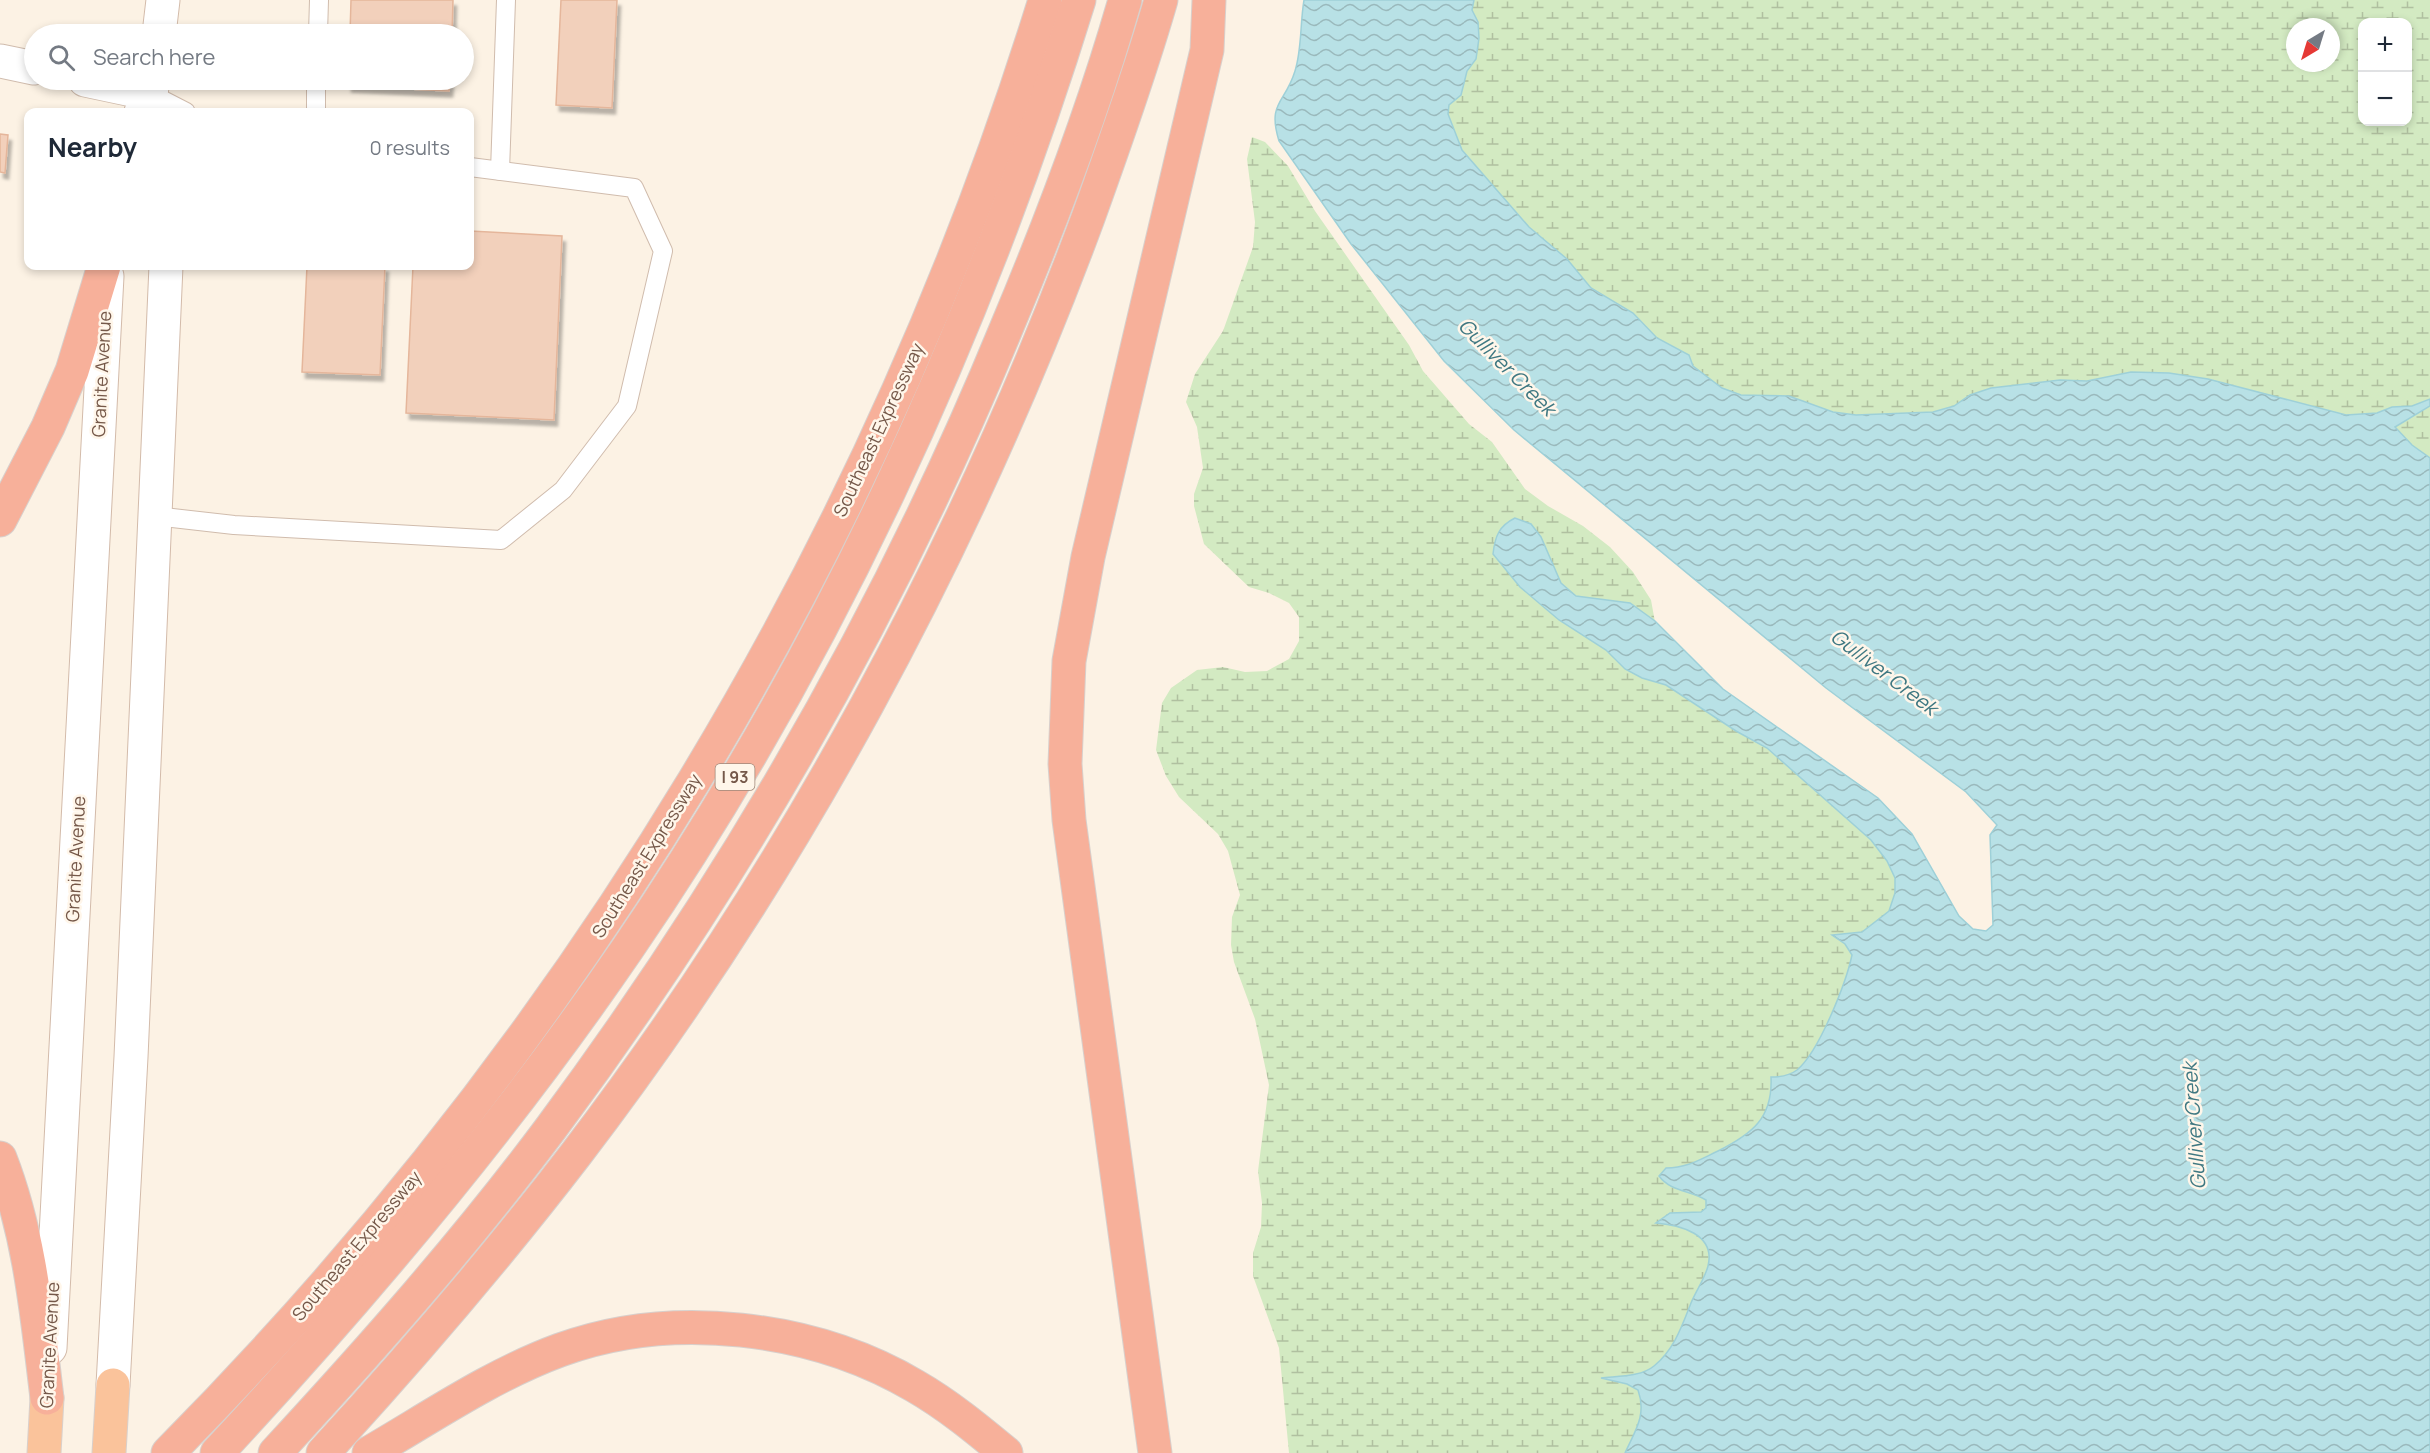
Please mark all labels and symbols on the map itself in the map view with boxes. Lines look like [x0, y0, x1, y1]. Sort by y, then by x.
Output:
north arrow [2286, 18, 2340, 72]
street label: Granite Avenue [86, 310, 116, 438]
water label: Gulliver Creek [1453, 312, 1564, 423]
street label: Southeast Expressway [827, 338, 929, 520]
water label: Gulliver Creek [1825, 623, 1946, 723]
road number: I 93 [716, 764, 754, 790]
street label: Southeast Expressway [586, 769, 707, 942]
street label: Granite Avenue [60, 795, 90, 923]
water label: Gulliver Creek [2175, 1059, 2211, 1190]
street label: Southeast Expressway [286, 1165, 426, 1325]
street label: Granite Avenue [34, 1281, 64, 1409]

